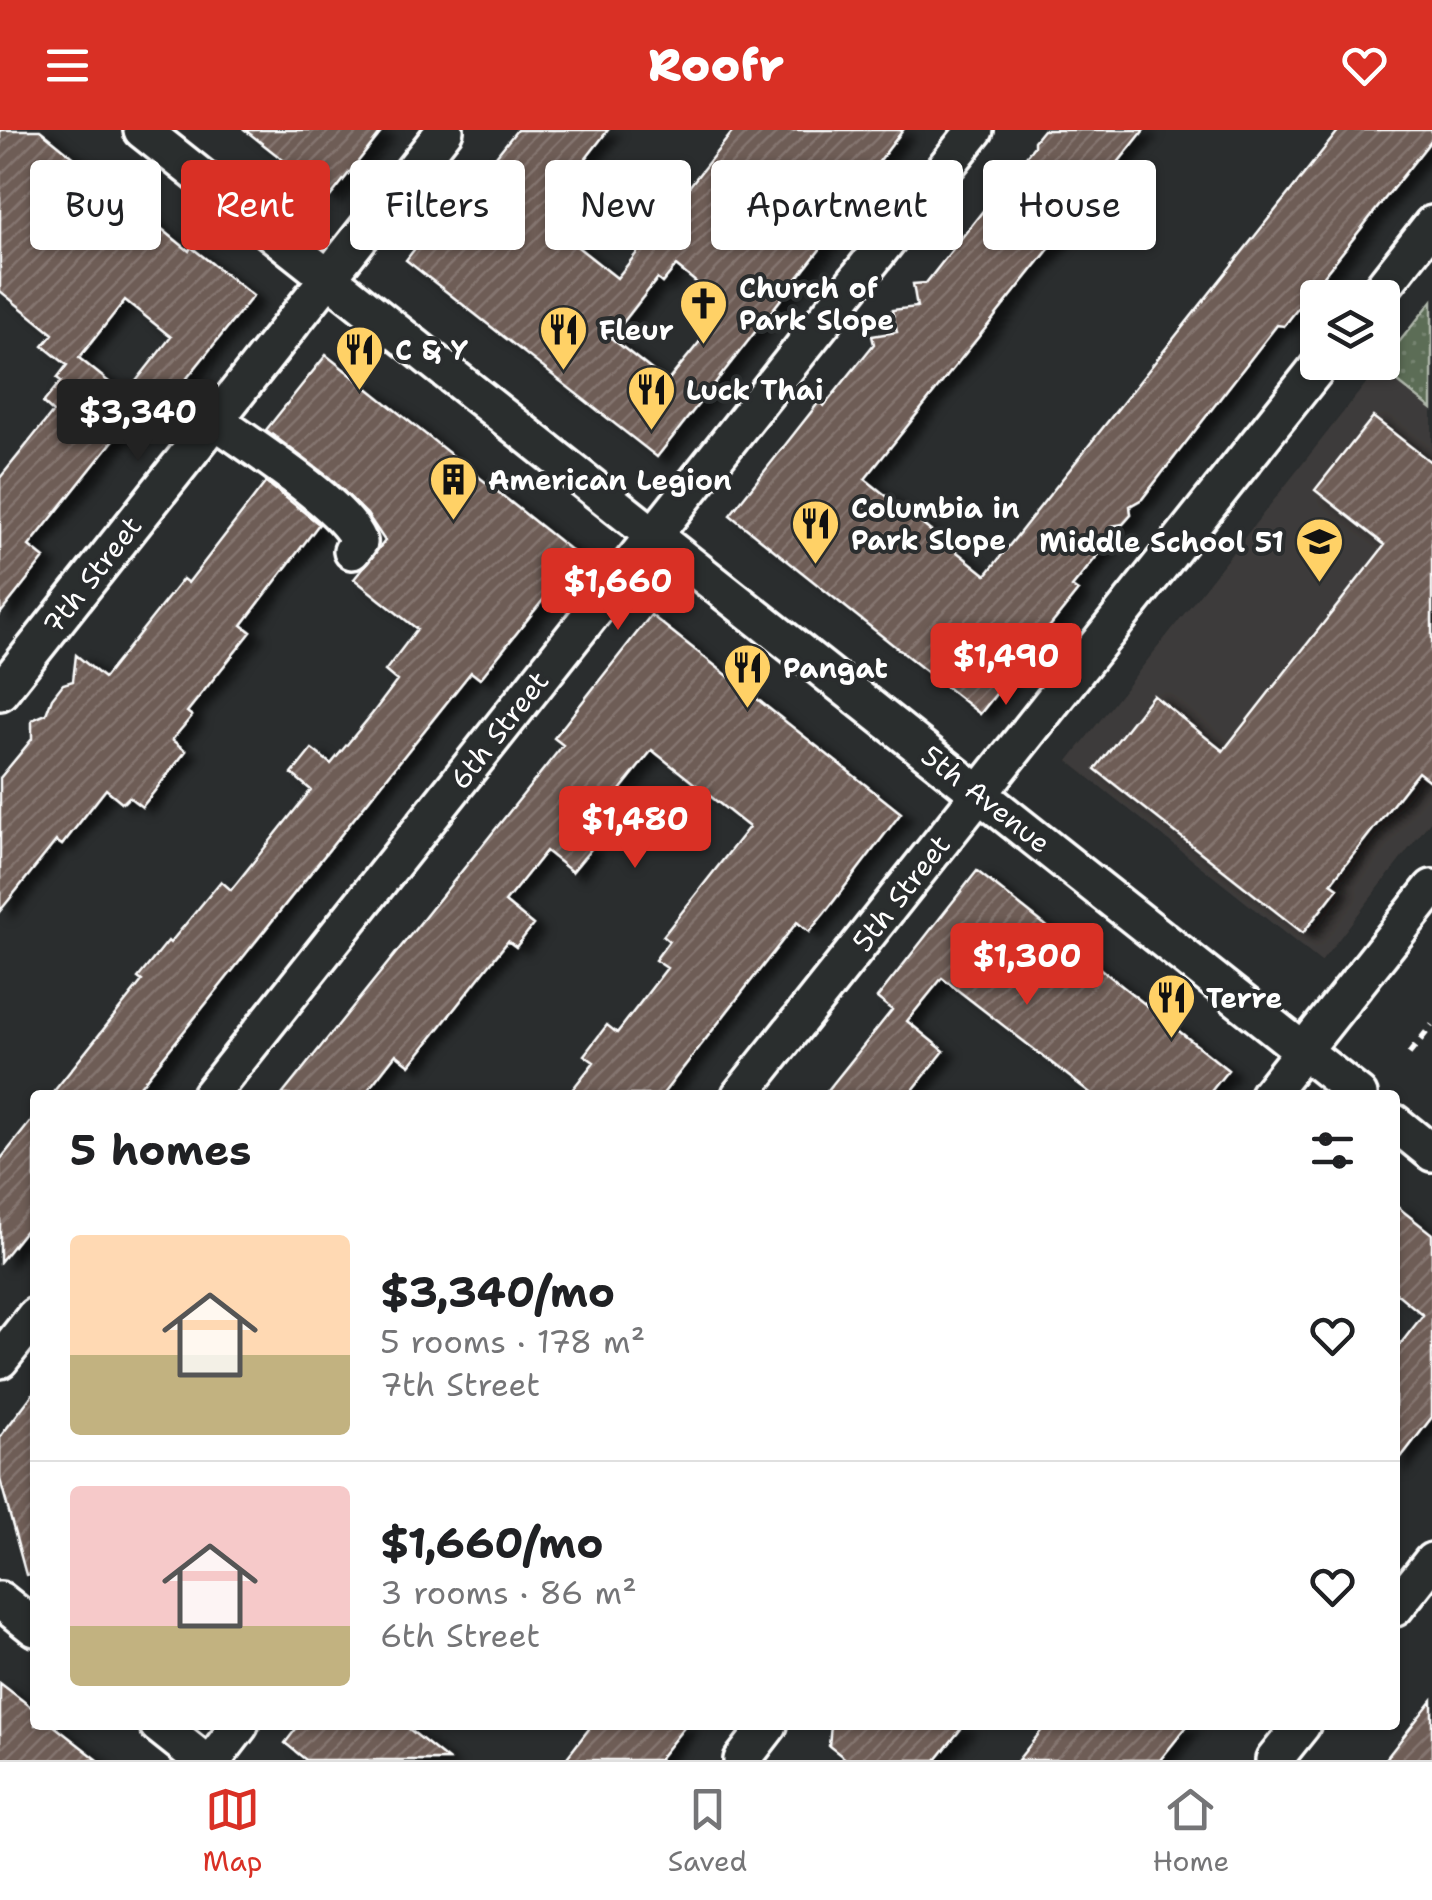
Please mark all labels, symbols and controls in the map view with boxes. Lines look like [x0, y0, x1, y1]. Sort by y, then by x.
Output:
text: Roofr [648, 35, 784, 95]
icon: menu [40, 38, 95, 93]
icon: heart [1337, 38, 1392, 93]
chip: Buy [30, 160, 161, 250]
chip: Rent [181, 160, 330, 250]
chip: Filters [350, 160, 525, 250]
chip: New [545, 160, 691, 250]
chip: Apartment [711, 160, 963, 250]
chip: House [983, 160, 1156, 250]
place label: Church of Park Slope [739, 269, 894, 339]
church icon: Church of Park Slope [678, 278, 730, 346]
map controls [1300, 280, 1400, 380]
button: layers [1300, 280, 1400, 380]
restaurant icon: Fleur [538, 304, 590, 372]
place label: Fleur [599, 311, 674, 349]
restaurant icon: C & Y [334, 324, 386, 392]
place label: C & Y [395, 331, 468, 369]
restaurant icon: Luck Thai [625, 364, 677, 432]
place label: Luck Thai [686, 371, 824, 409]
pin: $3,340 [57, 379, 219, 464]
text: $3,340 [79, 390, 197, 433]
building icon: American Legion [427, 454, 479, 522]
place label: American Legion [488, 461, 732, 499]
place label: Columbia in Park Slope [851, 489, 1020, 559]
restaurant icon: Columbia in Park Slope [790, 498, 842, 566]
street label: 7th Street [34, 508, 150, 642]
school or university icon: Middle School 51 [1293, 516, 1345, 584]
place label: Middle School 51 [1039, 523, 1284, 561]
pin: $1,660 [537, 548, 699, 633]
text: $1,660 [563, 559, 673, 602]
pin: $1,490 [925, 623, 1087, 708]
text: $1,490 [952, 634, 1060, 677]
restaurant icon: Pangat [722, 642, 774, 710]
place label: Pangat [783, 649, 888, 687]
street label: 6th Street [441, 663, 557, 797]
street label: 5th Avenue [913, 736, 1059, 862]
pin: $1,480 [554, 786, 716, 871]
text: $1,480 [581, 797, 689, 840]
street label: 5th Street [843, 827, 959, 959]
pin: $1,300 [946, 923, 1108, 1008]
text: $1,300 [972, 934, 1082, 977]
restaurant icon: Terre [1145, 972, 1197, 1040]
place label: Terre [1206, 979, 1282, 1017]
text: 5 homes [70, 1122, 251, 1178]
icon: filters [1305, 1123, 1360, 1178]
text: $3,340/mo [380, 1264, 615, 1320]
icon: home [150, 1275, 270, 1395]
icon: heart [1305, 1308, 1360, 1363]
text: 5 rooms · 178 m² [380, 1320, 645, 1363]
text: 7th Street [380, 1363, 540, 1406]
text: $1,660/mo [380, 1515, 603, 1571]
icon: home [150, 1526, 270, 1646]
icon: heart [1305, 1559, 1360, 1614]
text: 3 rooms · 86 m² [380, 1571, 637, 1614]
text: 6th Street [380, 1614, 540, 1657]
tab: Map [203, 1782, 263, 1880]
tab: Saved [668, 1782, 747, 1880]
tab: Home [1152, 1782, 1229, 1880]

